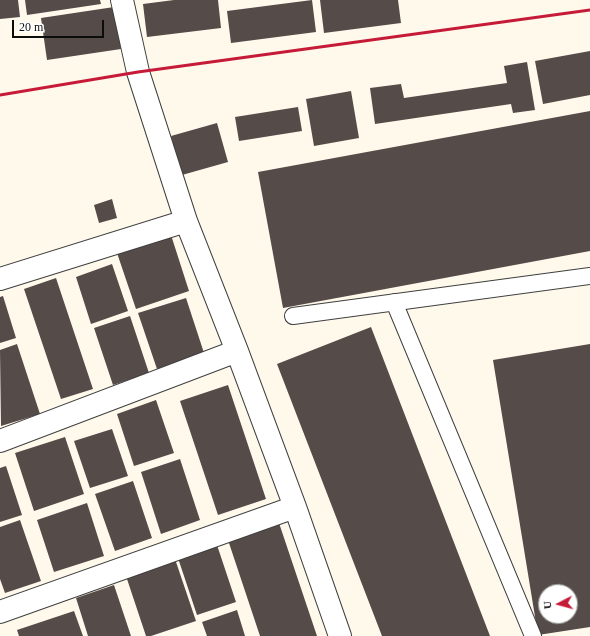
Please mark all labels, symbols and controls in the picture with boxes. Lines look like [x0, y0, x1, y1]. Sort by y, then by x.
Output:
scale bar [14, 12, 106, 38]
text: 20 m [19, 20, 43, 34]
north arrow [538, 584, 578, 624]
text: U [541, 601, 553, 610]

